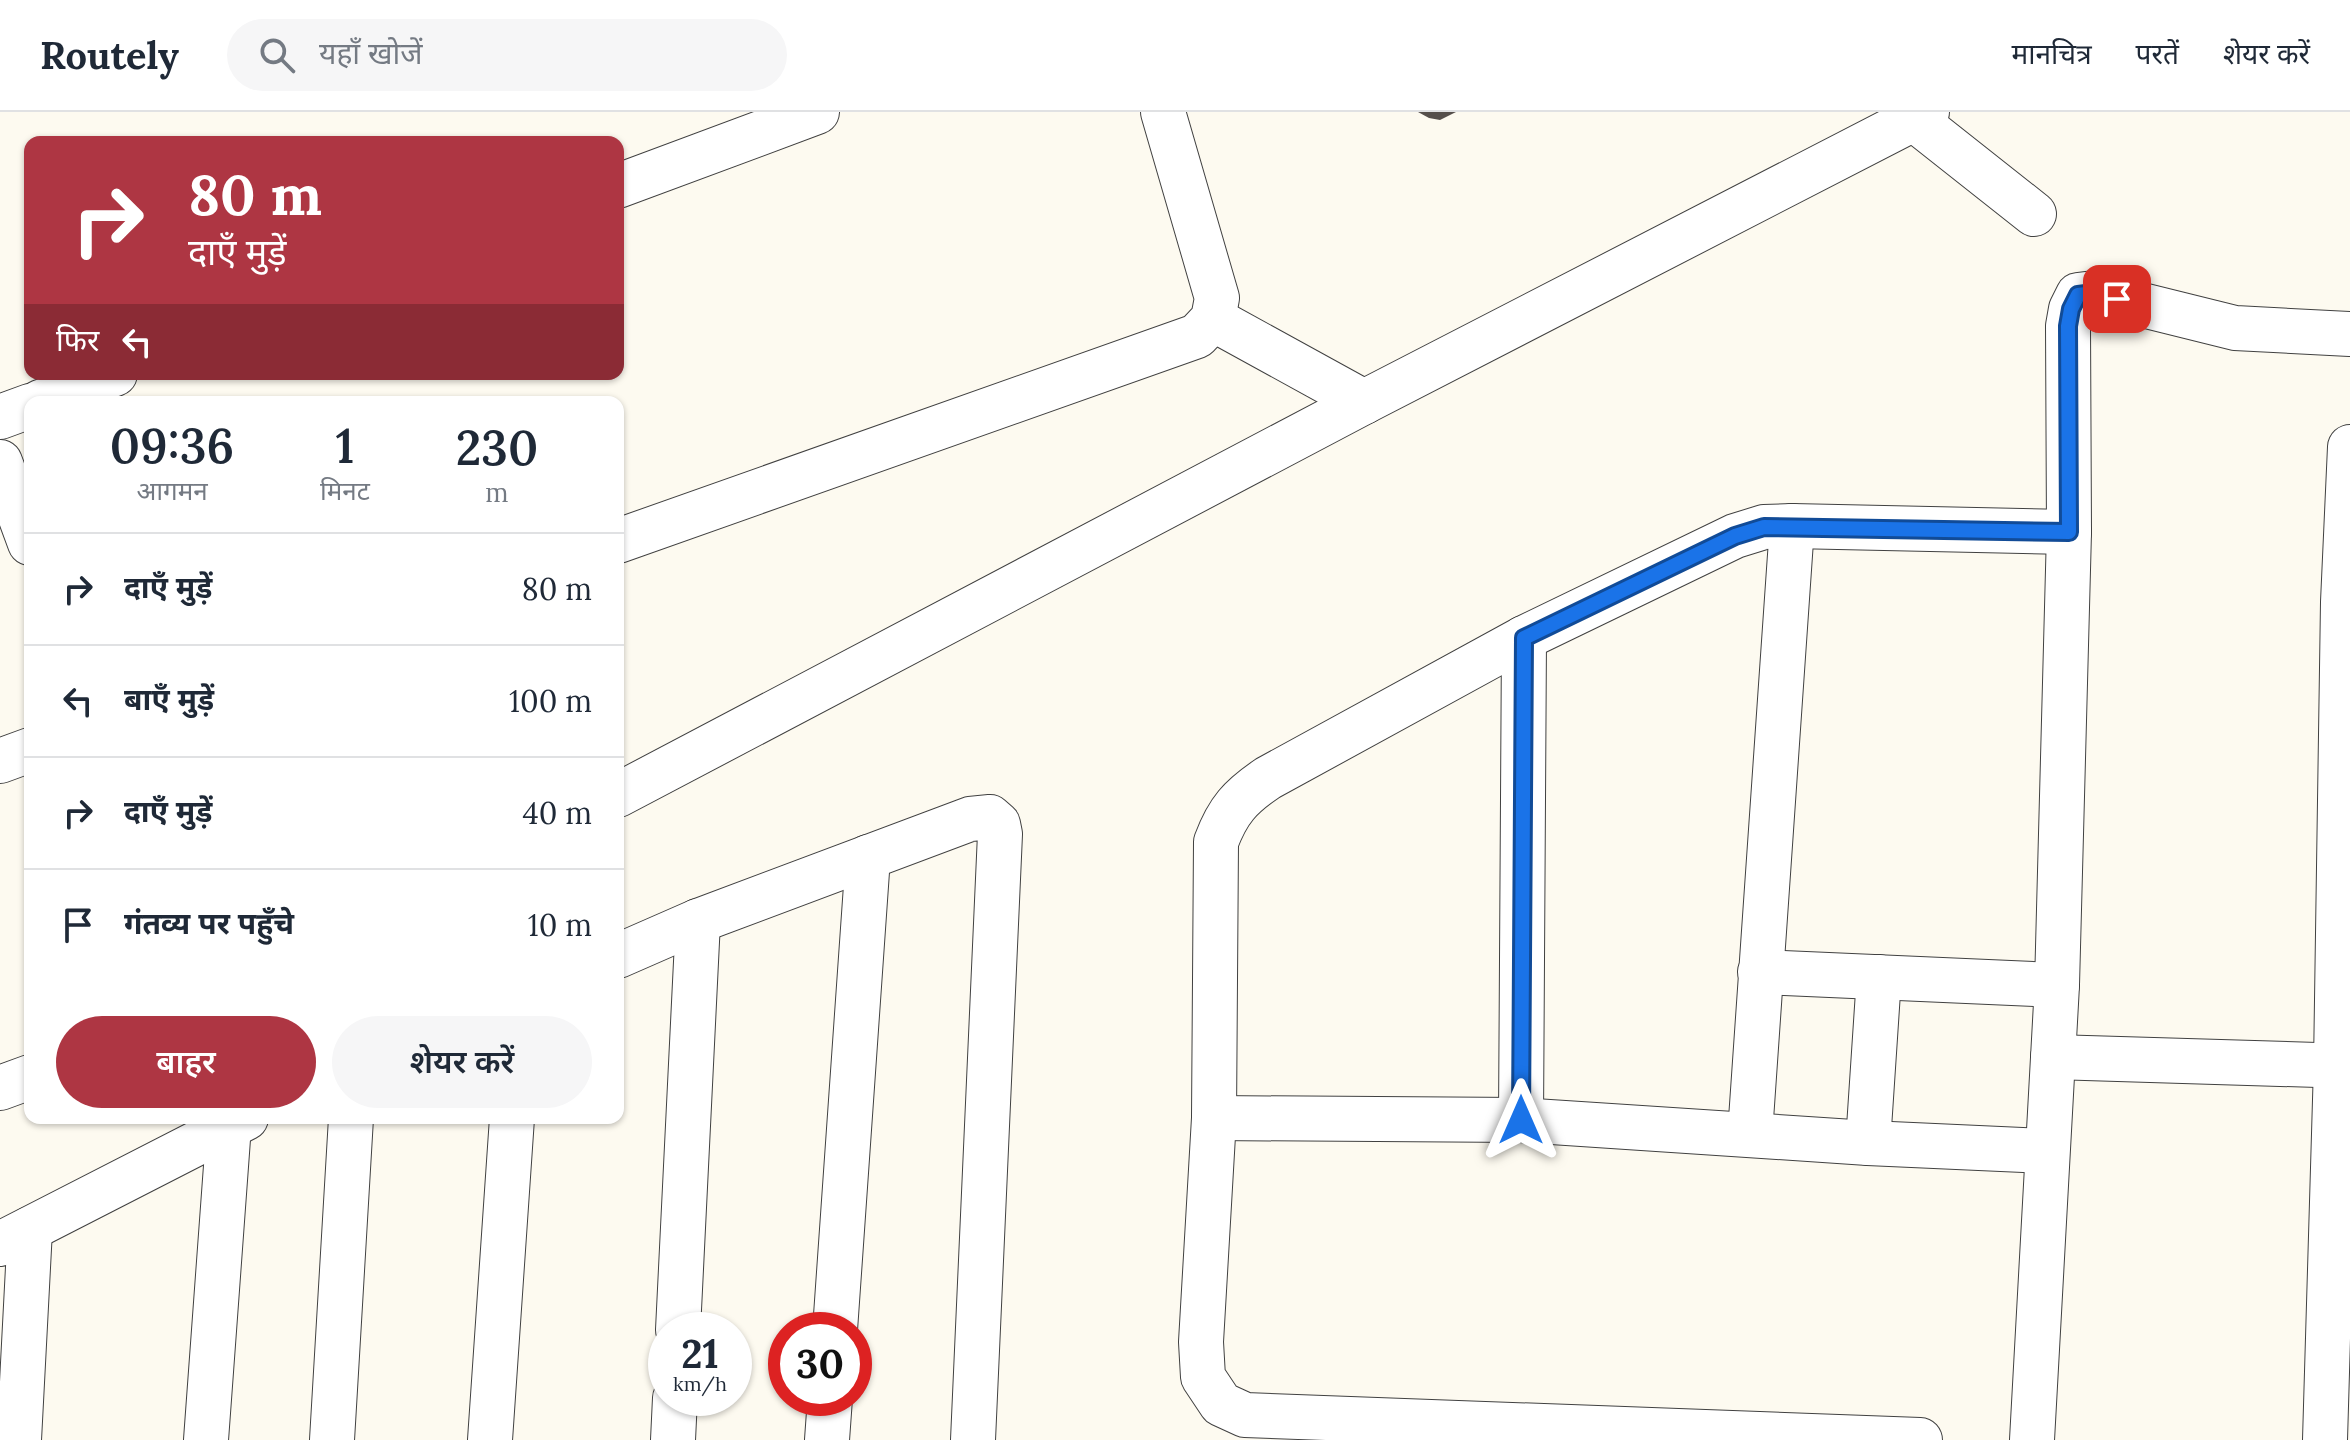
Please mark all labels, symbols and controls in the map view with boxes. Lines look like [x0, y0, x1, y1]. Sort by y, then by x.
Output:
search box [227, 19, 787, 91]
text: Routely [40, 31, 179, 79]
icon: search [255, 33, 299, 77]
text: यहाँ खोजें [319, 34, 423, 72]
text: मानचित्र [2012, 36, 2092, 72]
text: परतें [2136, 36, 2179, 72]
text: शेयर करें [2223, 36, 2310, 72]
text: 80 m [188, 159, 322, 230]
icon: right [56, 168, 160, 272]
text: दाएँ मुड़ें [188, 229, 287, 275]
pin [2083, 265, 2151, 333]
icon: arrive [2095, 277, 2139, 321]
icon: left [115, 320, 159, 364]
text: फिर [56, 321, 99, 359]
text: 09:36 [110, 415, 234, 476]
text: 1 [336, 415, 354, 476]
text: 230 [456, 417, 538, 478]
text: आगमन [136, 474, 208, 507]
text: मिनट [320, 474, 370, 507]
text: m [485, 476, 509, 509]
icon: right [56, 567, 100, 611]
text: दाएँ मुड़ें [124, 568, 212, 606]
text: 80 m [522, 570, 592, 608]
icon: left [56, 679, 100, 723]
text: बाएँ मुड़ें [124, 680, 214, 718]
text: 100 m [509, 682, 592, 720]
icon: right [56, 791, 100, 835]
text: दाएँ मुड़ें [124, 792, 212, 830]
text: 40 m [522, 794, 592, 832]
icon: arrive [56, 903, 100, 947]
text: गंतव्य पर पहुँचे [124, 904, 294, 942]
text: 10 m [528, 906, 592, 944]
button: बाहर [56, 1016, 316, 1108]
button: शेयर करें [332, 1016, 592, 1108]
position arrow [1479, 1078, 1563, 1162]
speed limit sign: 30 [768, 1312, 872, 1416]
text: 21 [681, 1328, 719, 1379]
text: km/h [673, 1371, 727, 1396]

